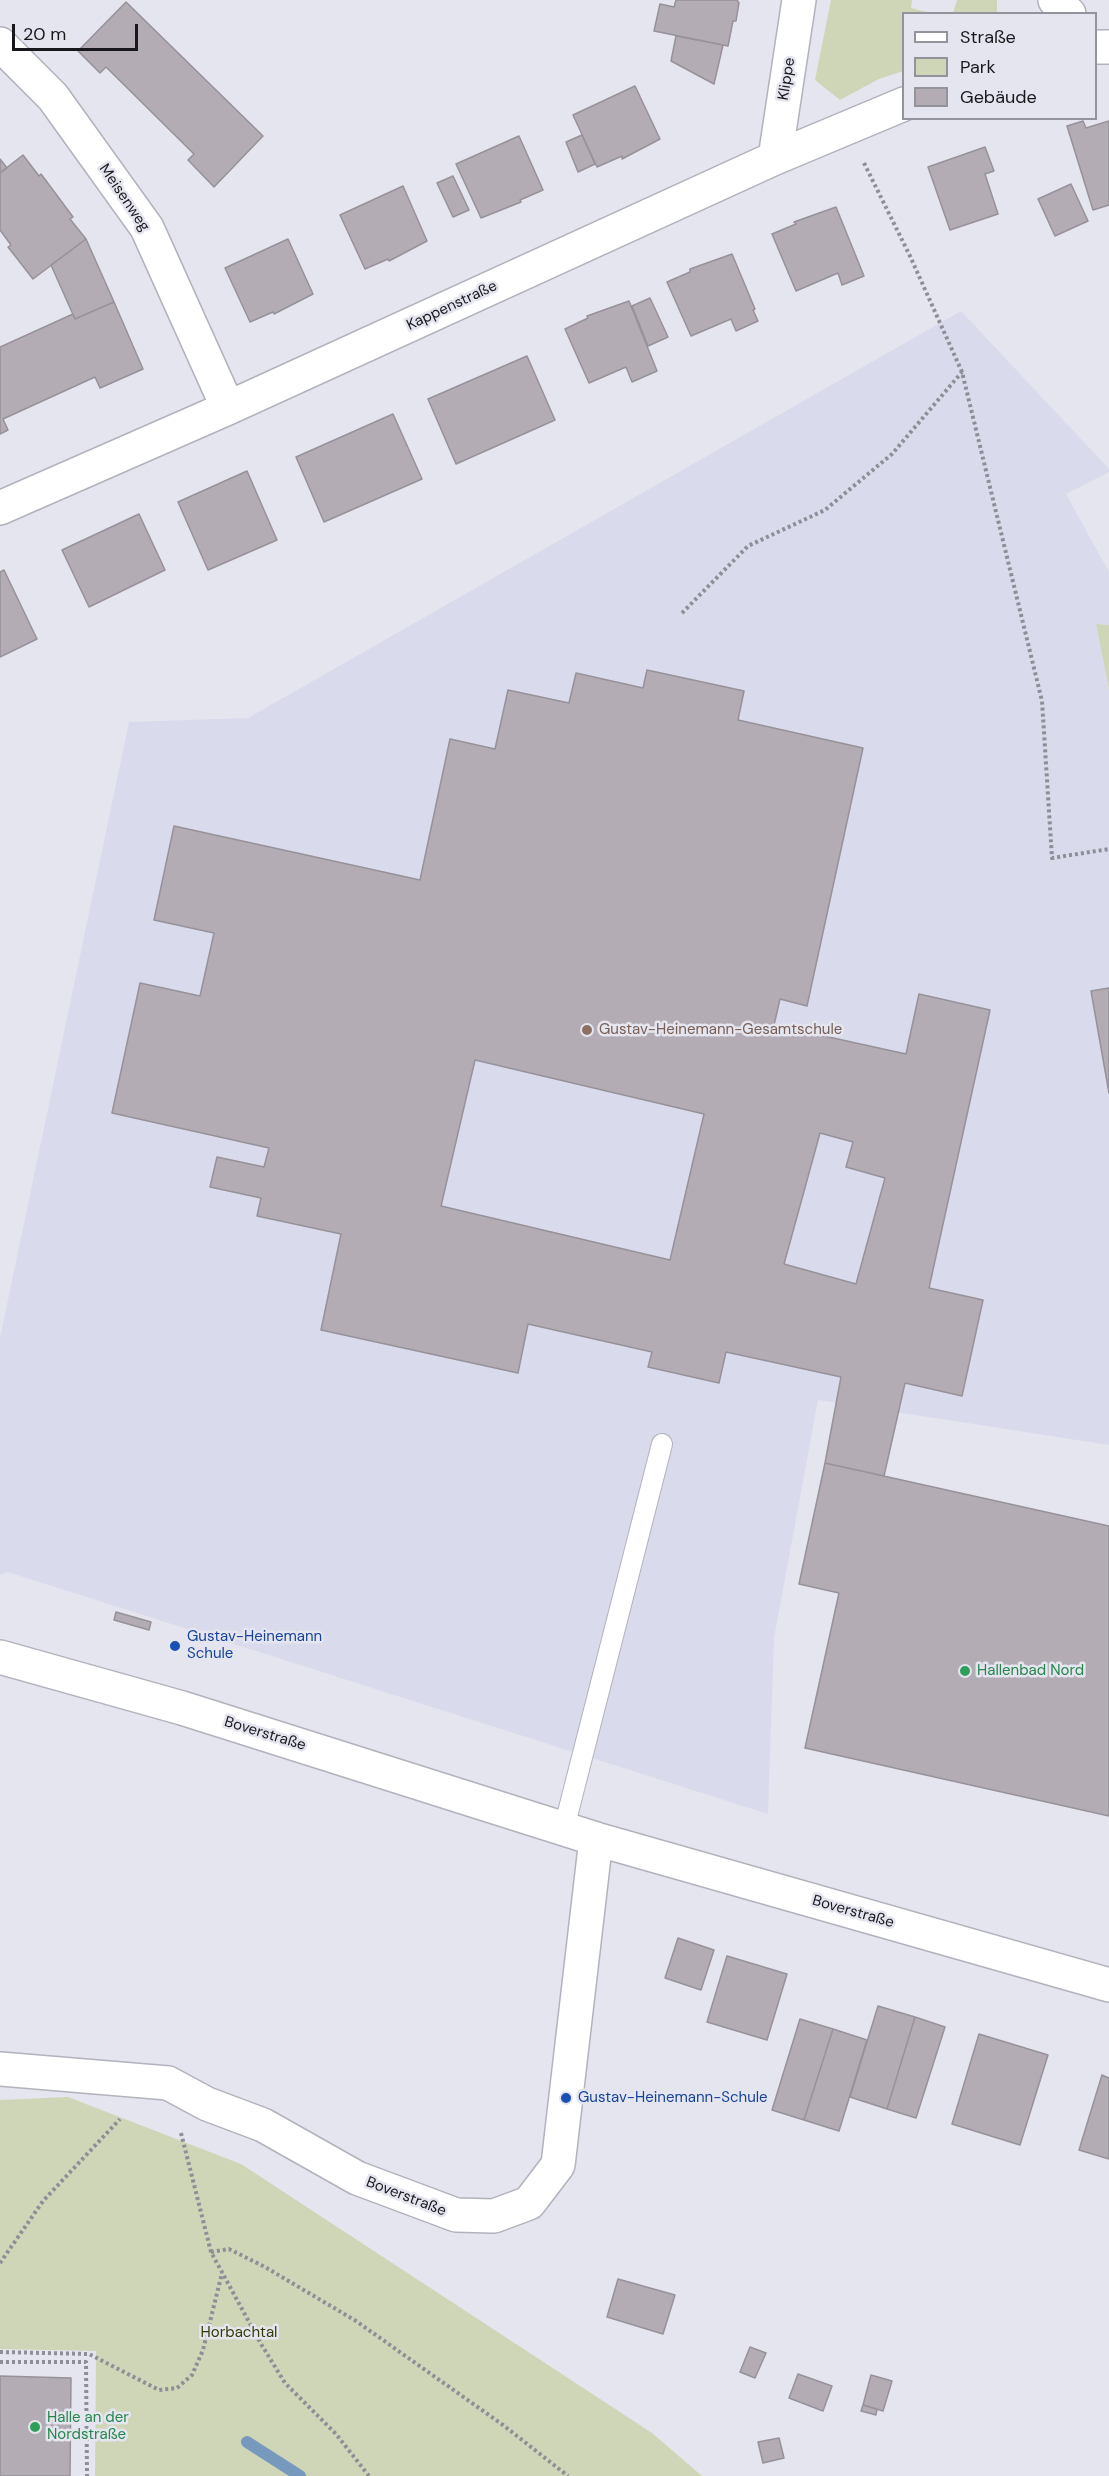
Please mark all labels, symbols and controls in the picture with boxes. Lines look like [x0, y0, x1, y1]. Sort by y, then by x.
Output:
scale bar [15, 12, 141, 50]
legend [902, 12, 1097, 120]
text: 20 m [23, 22, 66, 46]
text: Straße [960, 25, 1016, 49]
text: Park [960, 55, 996, 79]
street label: Klippe [775, 56, 799, 102]
text: Gebäude [960, 85, 1037, 109]
street label: Meisenweg [95, 161, 153, 235]
street label: Kappenstraße [404, 277, 500, 335]
place label: Gustav-Heinemann-Gesamtschule [599, 1021, 842, 1039]
marker: Gustav-Heinemann-Gesamtschule [580, 1023, 594, 1037]
place label: Gustav-Heinemann Schule [187, 1628, 322, 1663]
marker: Gustav-Heinemann Schule [168, 1639, 182, 1653]
place label: Hallenbad Nord [977, 1662, 1084, 1680]
marker: Hallenbad Nord [958, 1664, 972, 1678]
street label: Boverstraße [222, 1713, 308, 1755]
street label: Boverstraße [810, 1892, 896, 1932]
place label: Gustav-Heinemann-Schule [578, 2089, 768, 2107]
marker: Gustav-Heinemann-Schule [559, 2091, 573, 2105]
street label: Boverstraße [363, 2174, 449, 2220]
park label: Horbachtal [201, 2324, 277, 2342]
place label: Halle an der Nordstraße [47, 2409, 129, 2444]
marker: Halle an der Nordstraße [28, 2420, 42, 2434]

